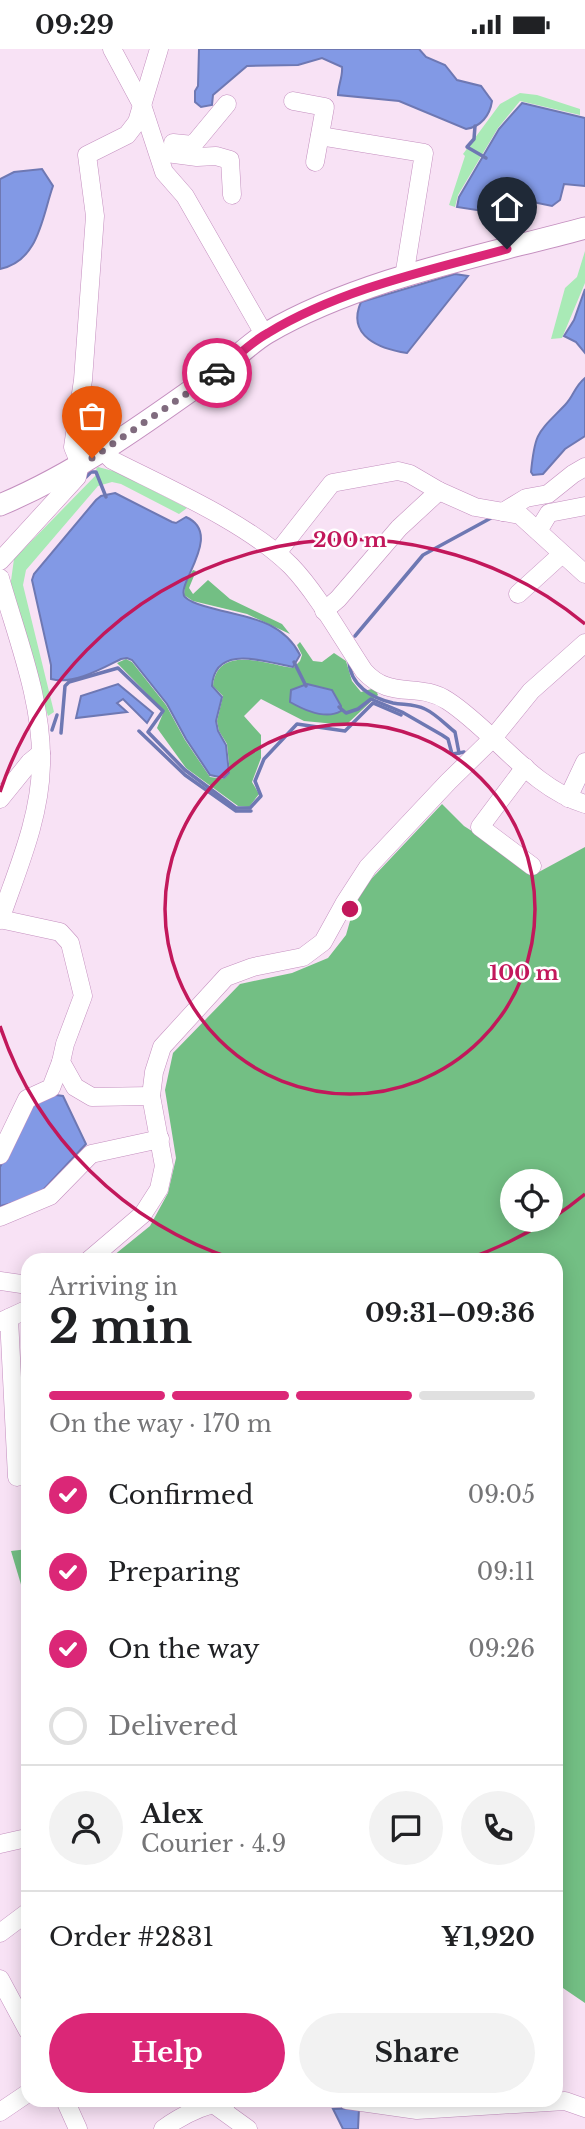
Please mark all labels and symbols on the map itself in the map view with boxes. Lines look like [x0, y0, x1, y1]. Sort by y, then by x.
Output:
pin [477, 177, 537, 249]
courier [182, 338, 252, 408]
pin [62, 386, 122, 458]
text: 200 m [313, 527, 387, 553]
centre of rings [338, 897, 362, 921]
text: 100 m [489, 960, 559, 986]

